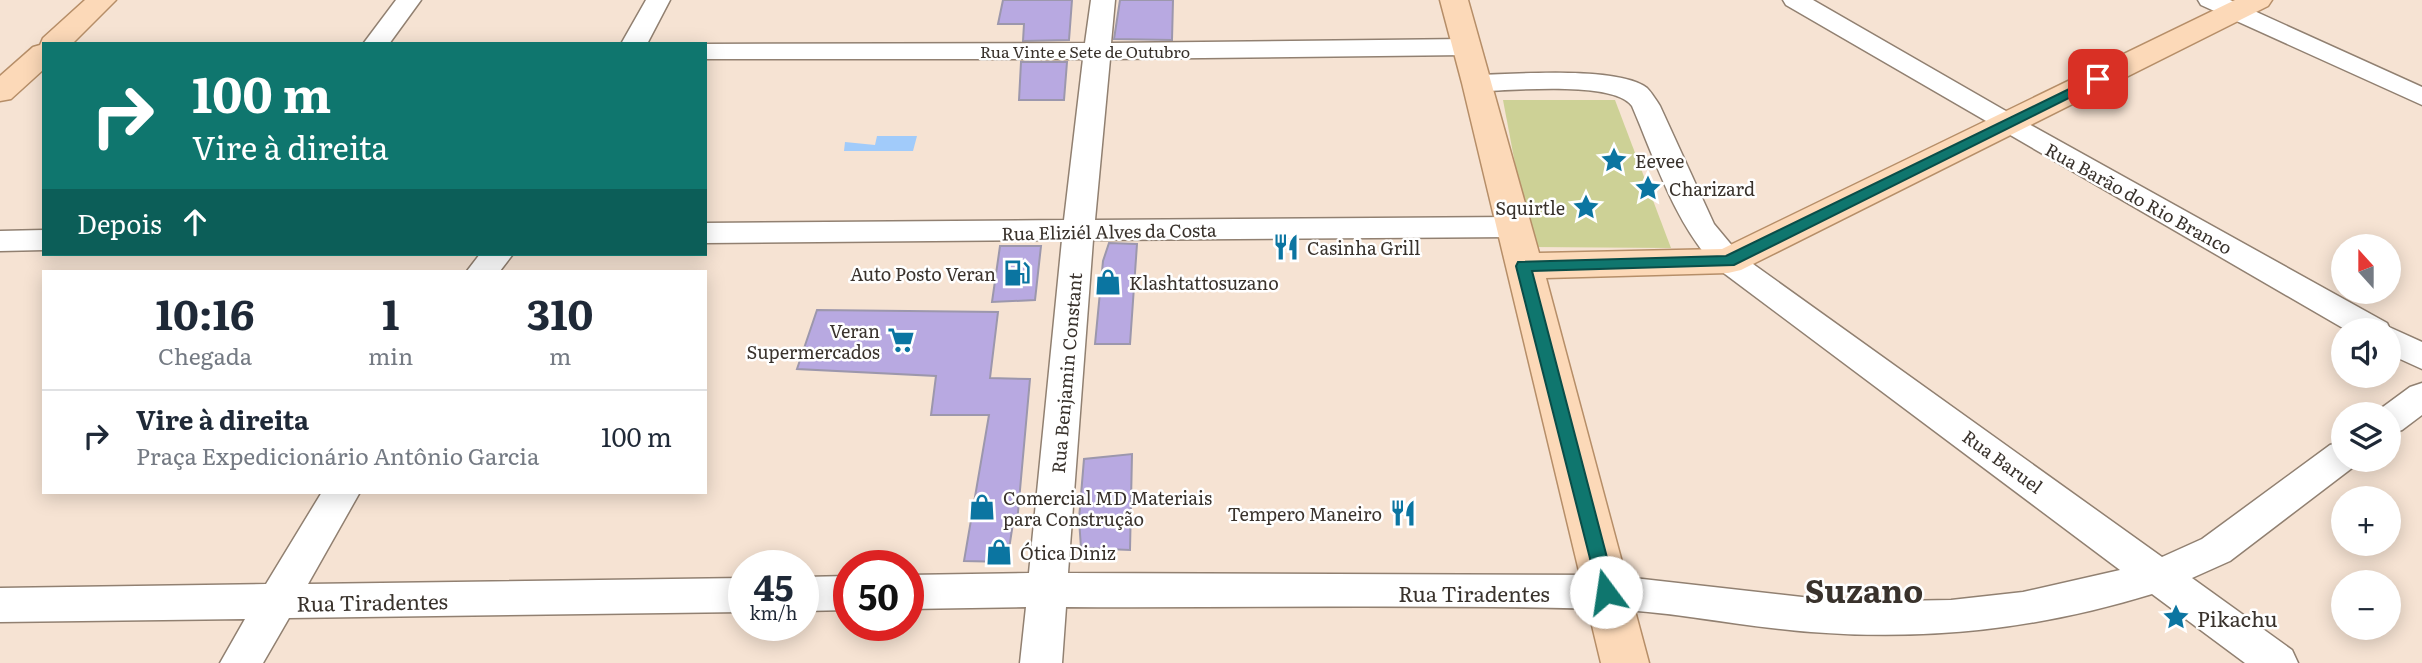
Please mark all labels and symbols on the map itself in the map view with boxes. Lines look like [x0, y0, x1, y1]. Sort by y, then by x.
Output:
street label: Rua Vinte e Sete de Outubro [980, 39, 1190, 63]
pin [2068, 49, 2128, 109]
street label: Rua Barão do Rio Branco [2041, 135, 2237, 261]
place icon: Eevee [1599, 145, 1629, 175]
place label: Eevee [1635, 147, 1684, 174]
place icon: Charizard [1633, 173, 1663, 203]
place label: Charizard [1669, 175, 1755, 202]
place icon: Squirtle [1571, 192, 1601, 222]
place label: Squirtle [1495, 194, 1565, 221]
street label: Rua Eliziél Alves da Costa [1001, 216, 1217, 246]
restaurant icon: Casinha Grill [1271, 232, 1301, 262]
place label: Casinha Grill [1307, 234, 1420, 261]
north arrow [2331, 234, 2401, 304]
fuel station icon: Auto Posto Veran [1002, 258, 1032, 288]
place label: Auto Posto Veran [850, 260, 996, 287]
shop icon: Klashtattosuzano [1093, 267, 1123, 297]
place label: Klashtattosuzano [1129, 269, 1279, 296]
street label: Rua Benjamin Constant [1044, 271, 1088, 474]
place label: Veran Supermercados [747, 317, 880, 365]
supermarket icon: Veran Supermercados [886, 325, 916, 355]
street label: Rua Baruel [1957, 423, 2049, 499]
place label: Comercial MD Materiais para Construção [1003, 484, 1212, 532]
shop icon: Comercial MD Materiais para Construção [967, 492, 997, 522]
restaurant icon: Tempero Maneiro [1388, 498, 1418, 528]
place label: Tempero Maneiro [1228, 500, 1382, 527]
shop icon: Ótica Diniz [984, 537, 1014, 567]
place label: Ótica Diniz [1020, 539, 1116, 566]
speed limit sign: 50 [833, 550, 924, 641]
position arrow [1569, 555, 1643, 629]
district label: Suzano [1805, 565, 1923, 613]
street label: Rua Tiradentes [1398, 577, 1550, 608]
street label: Rua Tiradentes [296, 584, 448, 618]
place icon: Pikachu [2161, 602, 2191, 632]
place label: Pikachu [2197, 602, 2278, 633]

